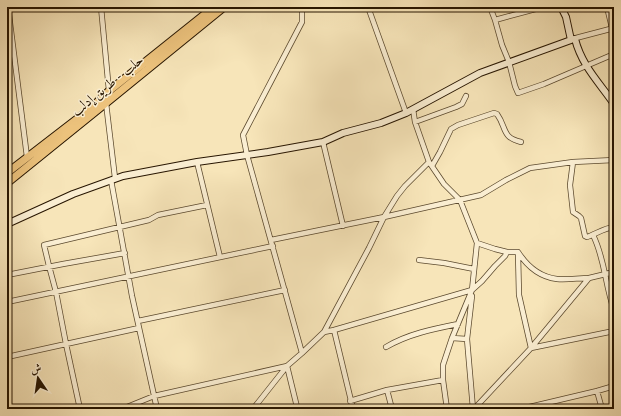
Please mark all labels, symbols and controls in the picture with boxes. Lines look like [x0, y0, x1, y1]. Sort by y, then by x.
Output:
street label: حلب - طريق إدلب [68, 51, 148, 121]
north arrow [18, 358, 58, 398]
text: ش [29, 361, 43, 376]

